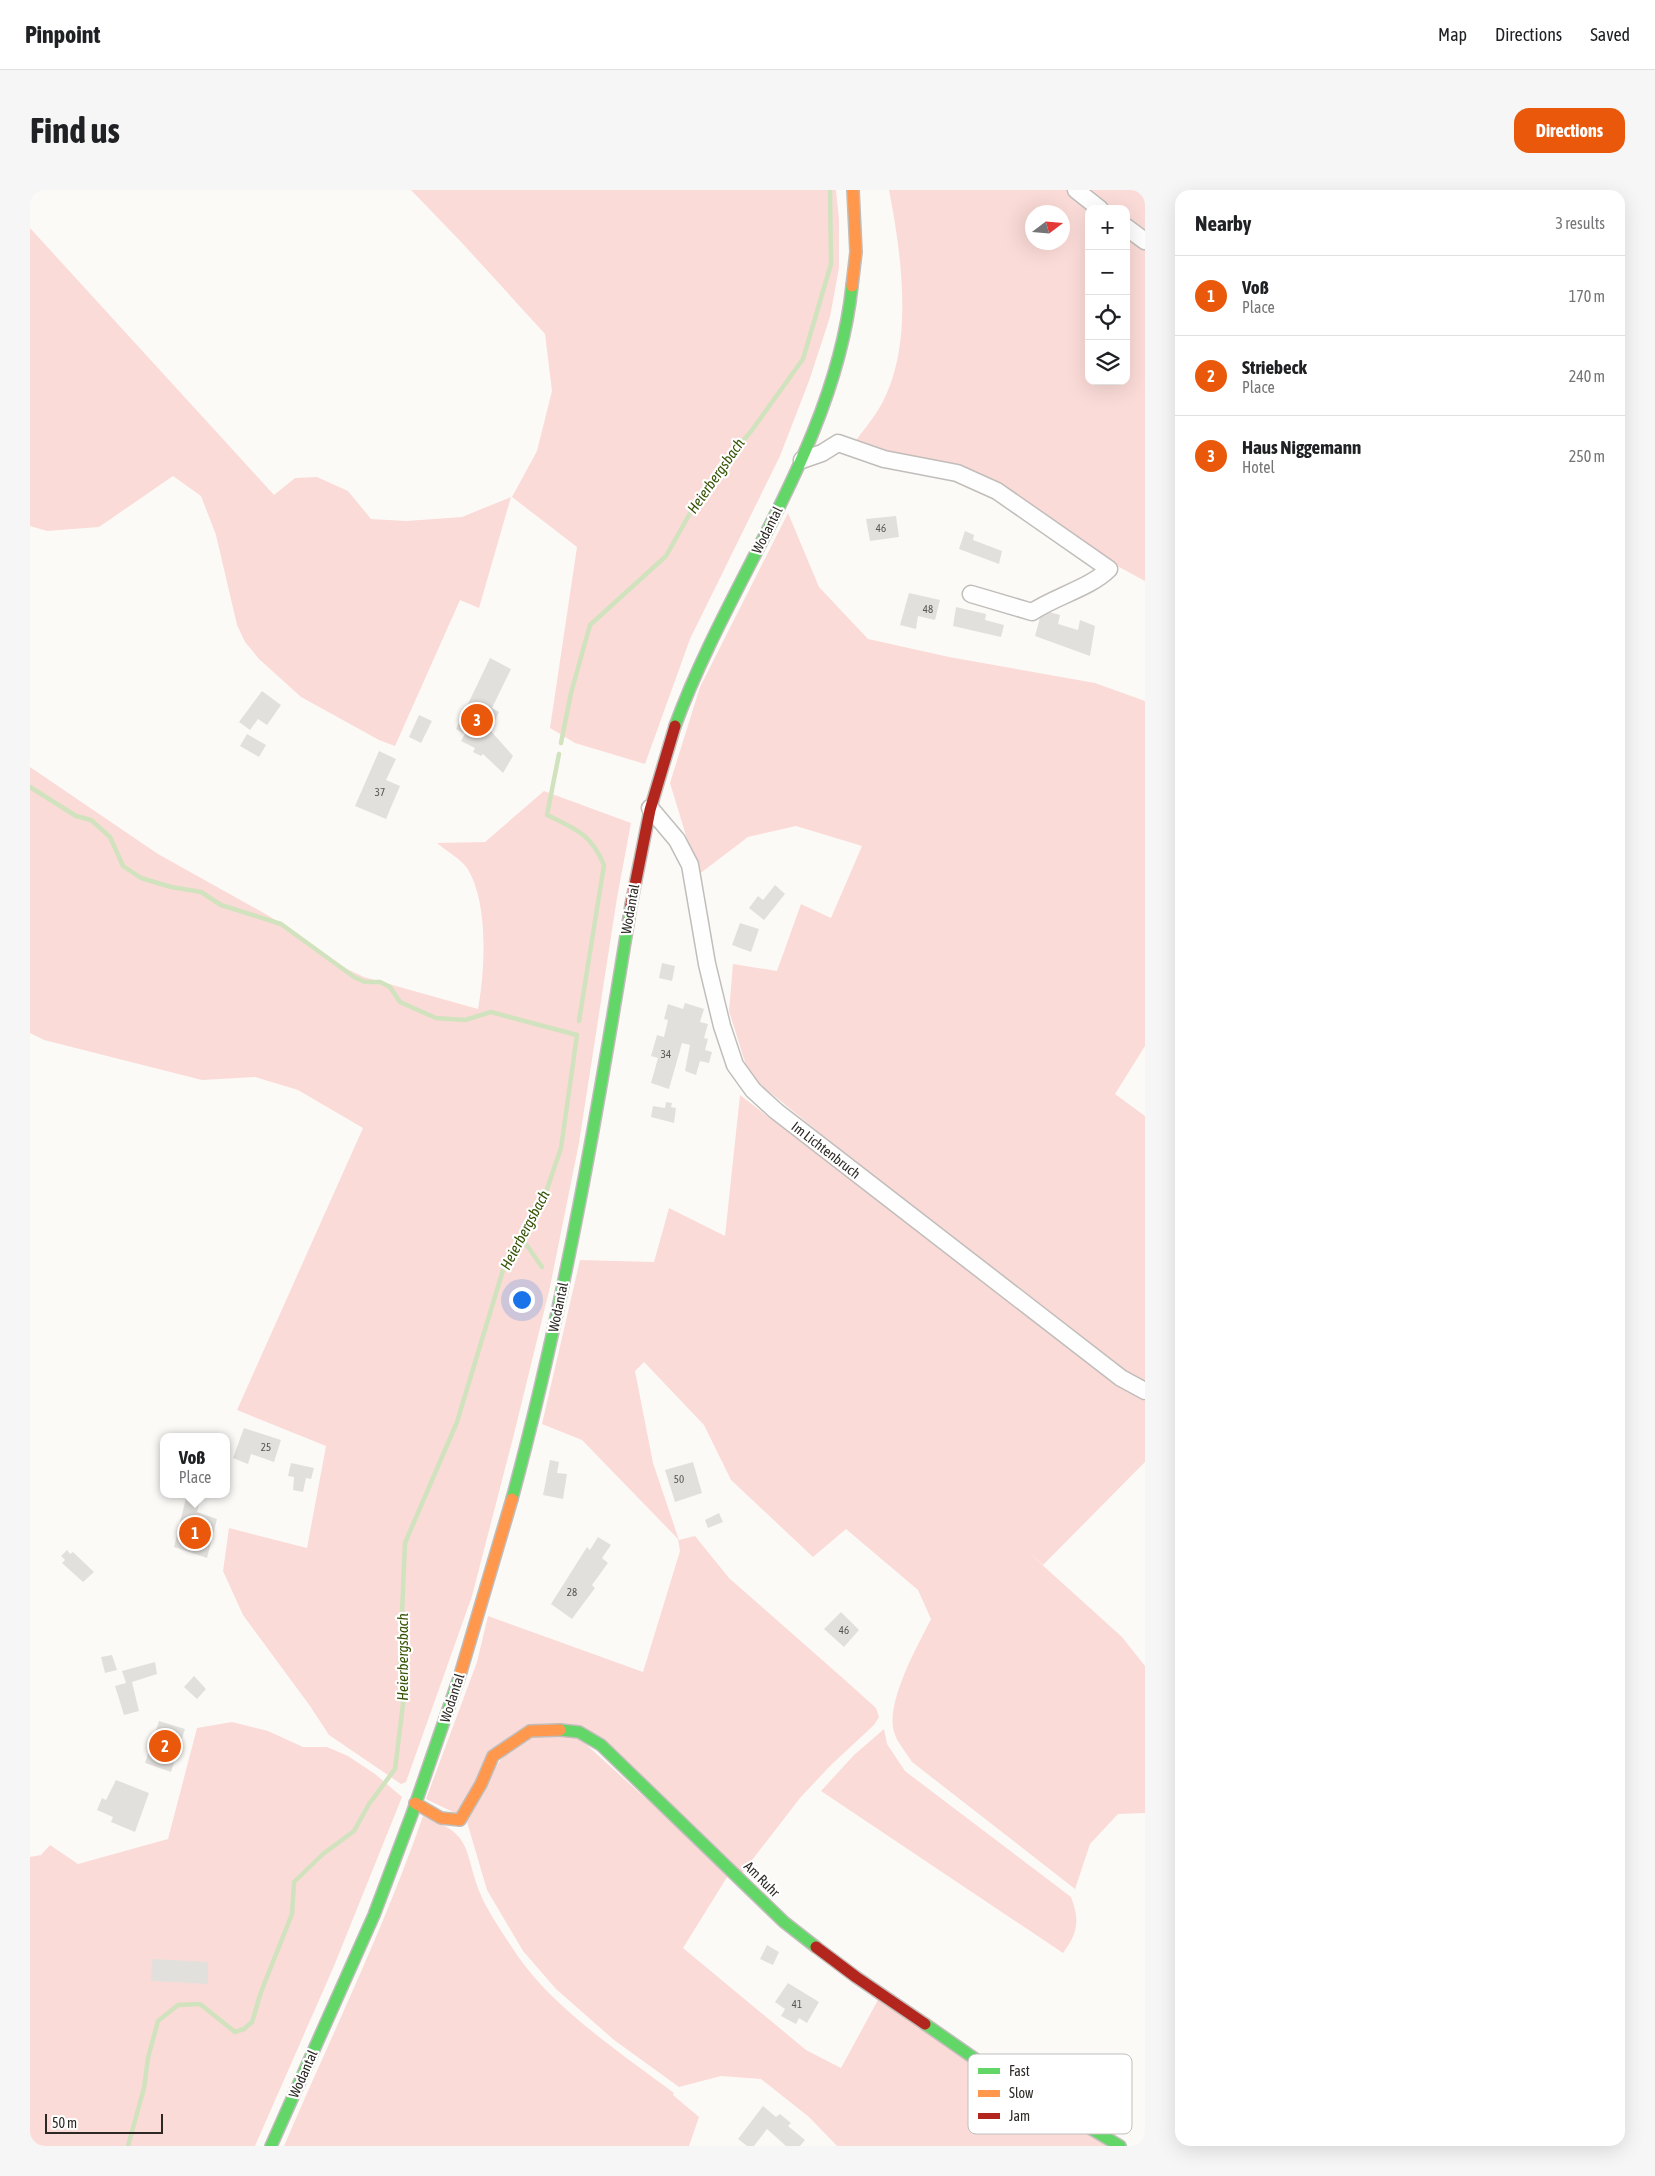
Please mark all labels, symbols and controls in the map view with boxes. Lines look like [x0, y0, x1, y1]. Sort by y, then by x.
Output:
text: Pinpoint [25, 21, 100, 48]
text: Map [1438, 24, 1467, 45]
text: Directions [1495, 24, 1562, 45]
text: Saved [1590, 24, 1630, 45]
button: Directions [1514, 108, 1625, 153]
text: Find us [30, 110, 120, 150]
north arrow [1025, 205, 1070, 250]
map controls [1085, 205, 1130, 385]
button: + [1085, 205, 1130, 250]
text: Nearby [1195, 211, 1251, 235]
text: 3 results [1555, 214, 1605, 232]
button: − [1085, 250, 1130, 295]
text: Voß [1242, 276, 1269, 298]
text: 1 [1207, 287, 1215, 305]
text: 170 m [1569, 287, 1605, 305]
button: locate [1085, 295, 1130, 340]
text: Place [1242, 298, 1275, 316]
button: layers [1085, 340, 1130, 385]
text: Striebeck [1242, 356, 1307, 378]
text: 2 [1207, 367, 1215, 385]
text: 240 m [1569, 367, 1605, 385]
text: Place [1242, 378, 1275, 396]
water label: Heierbergsbach [684, 435, 748, 516]
text: Haus Niggemann [1242, 436, 1361, 458]
text: 3 [1207, 447, 1215, 465]
text: 250 m [1569, 447, 1605, 465]
text: Hotel [1242, 458, 1275, 476]
street label: Wodantal [748, 504, 786, 556]
house number: 46 [876, 522, 886, 534]
house number: 48 [923, 603, 933, 615]
pin: 3 [461, 701, 493, 739]
house number: 37 [375, 786, 385, 798]
street label: Wodantal [618, 882, 642, 935]
house number: 34 [661, 1048, 671, 1060]
street label: Im Lichtenbruch [788, 1118, 864, 1182]
water label: Heierbergsbach [497, 1187, 553, 1272]
street label: Wodantal [545, 1280, 571, 1333]
your location [509, 1287, 535, 1313]
popup [160, 1433, 230, 1498]
house number: 25 [261, 1441, 271, 1453]
text: Voß [179, 1446, 205, 1468]
text: Place [179, 1468, 211, 1486]
house number: 50 [674, 1473, 684, 1485]
pin: 1 [179, 1514, 211, 1552]
house number: 28 [567, 1586, 577, 1598]
water label: Heierbergsbach [394, 1613, 411, 1701]
house number: 46 [839, 1624, 849, 1636]
street label: Wodantal [437, 1671, 468, 1724]
pin: 2 [149, 1727, 181, 1765]
street label: Am Ruhr [741, 1858, 784, 1901]
house number: 41 [792, 1998, 802, 2010]
street label: Wodantal [285, 2047, 321, 2100]
legend [968, 2054, 1132, 2134]
text: Fast [1009, 2063, 1030, 2079]
text: Slow [1009, 2085, 1034, 2101]
text: Jam [1009, 2108, 1030, 2124]
scale bar [45, 2111, 162, 2134]
text: 50 m [52, 2115, 77, 2131]

